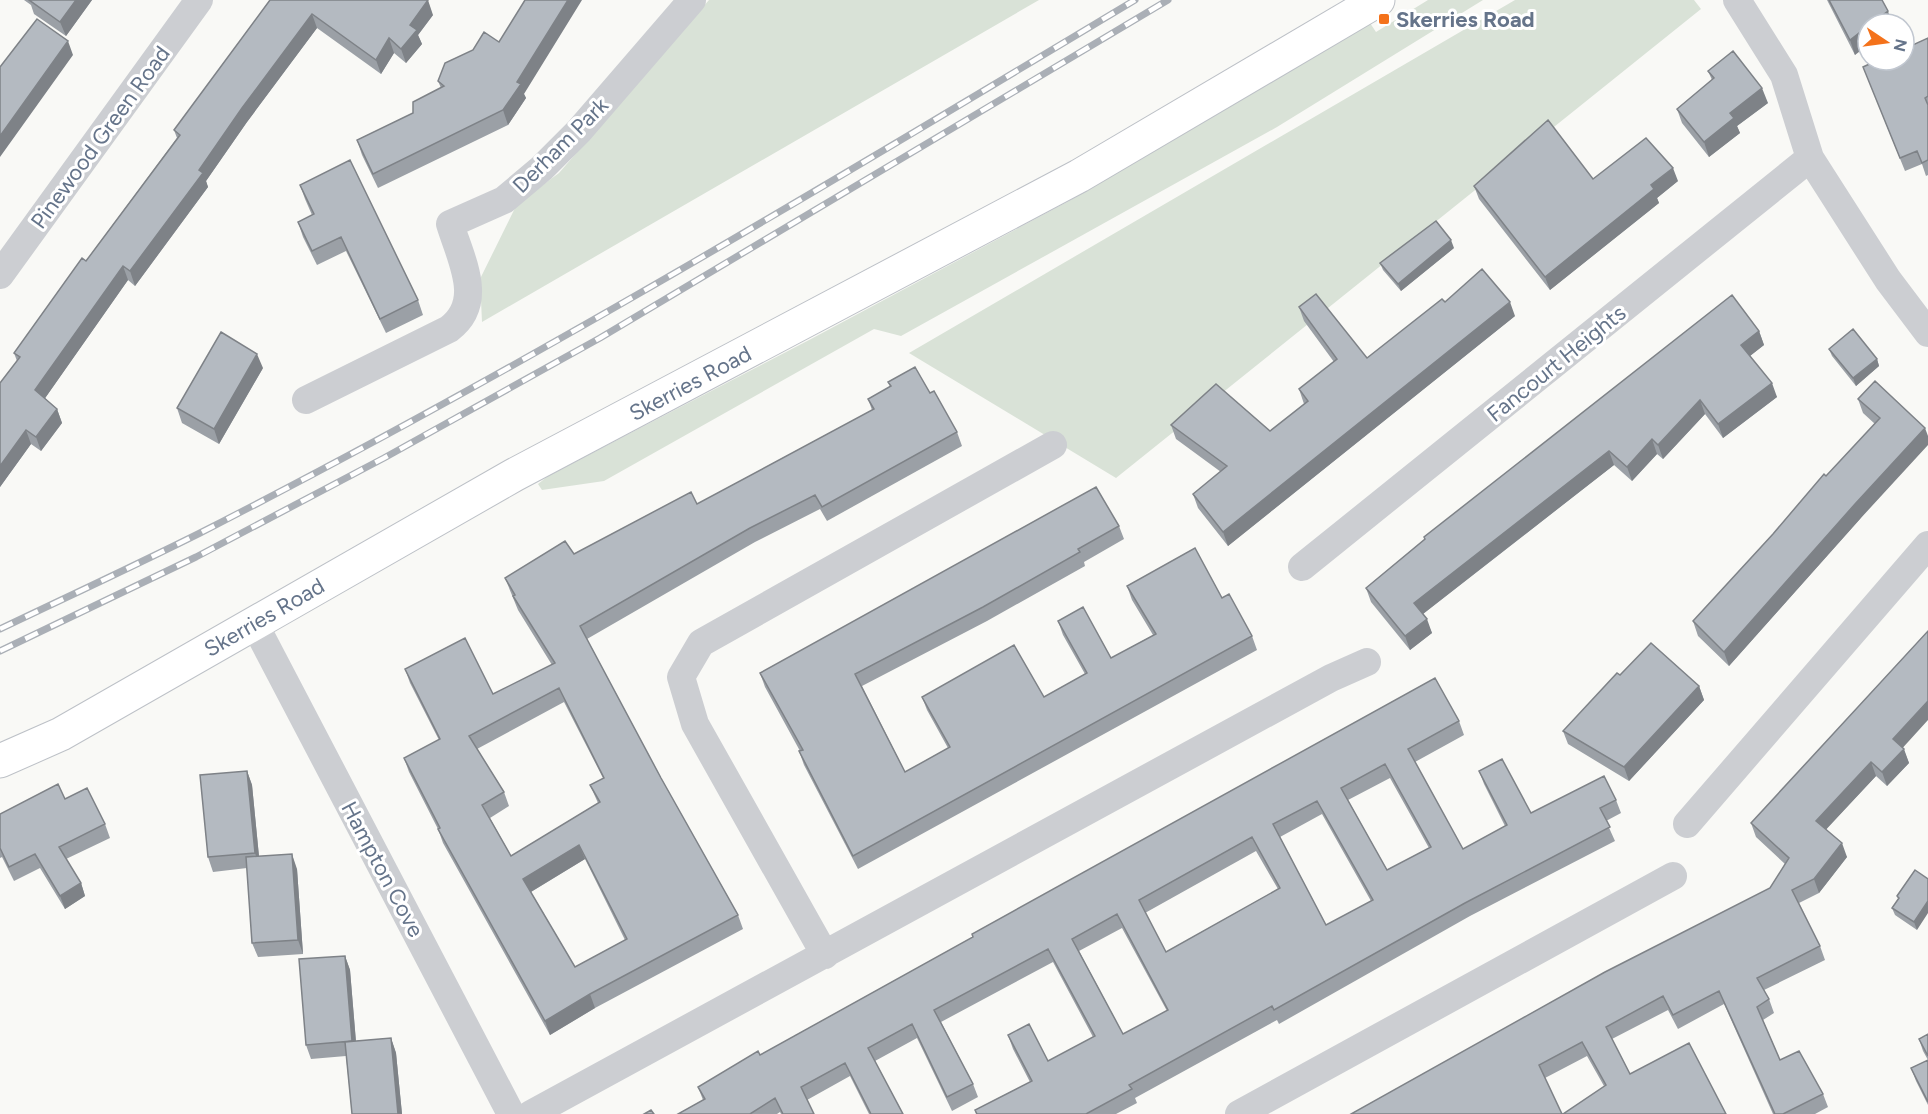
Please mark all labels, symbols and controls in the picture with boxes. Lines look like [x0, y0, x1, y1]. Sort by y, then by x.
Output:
place label: Skerries Road [1396, 6, 1535, 33]
marker: Skerries Road [1377, 12, 1391, 26]
north arrow [1856, 12, 1916, 72]
text: N [1889, 37, 1911, 53]
street label: Pinewood Green Road [25, 41, 176, 234]
street label: Derham Park [507, 92, 614, 199]
street label: Fancourt Heights [1481, 299, 1631, 428]
street label: Skerries Road [625, 340, 756, 427]
street label: Skerries Road [199, 572, 329, 663]
street label: Hampton Cove [335, 797, 430, 942]

